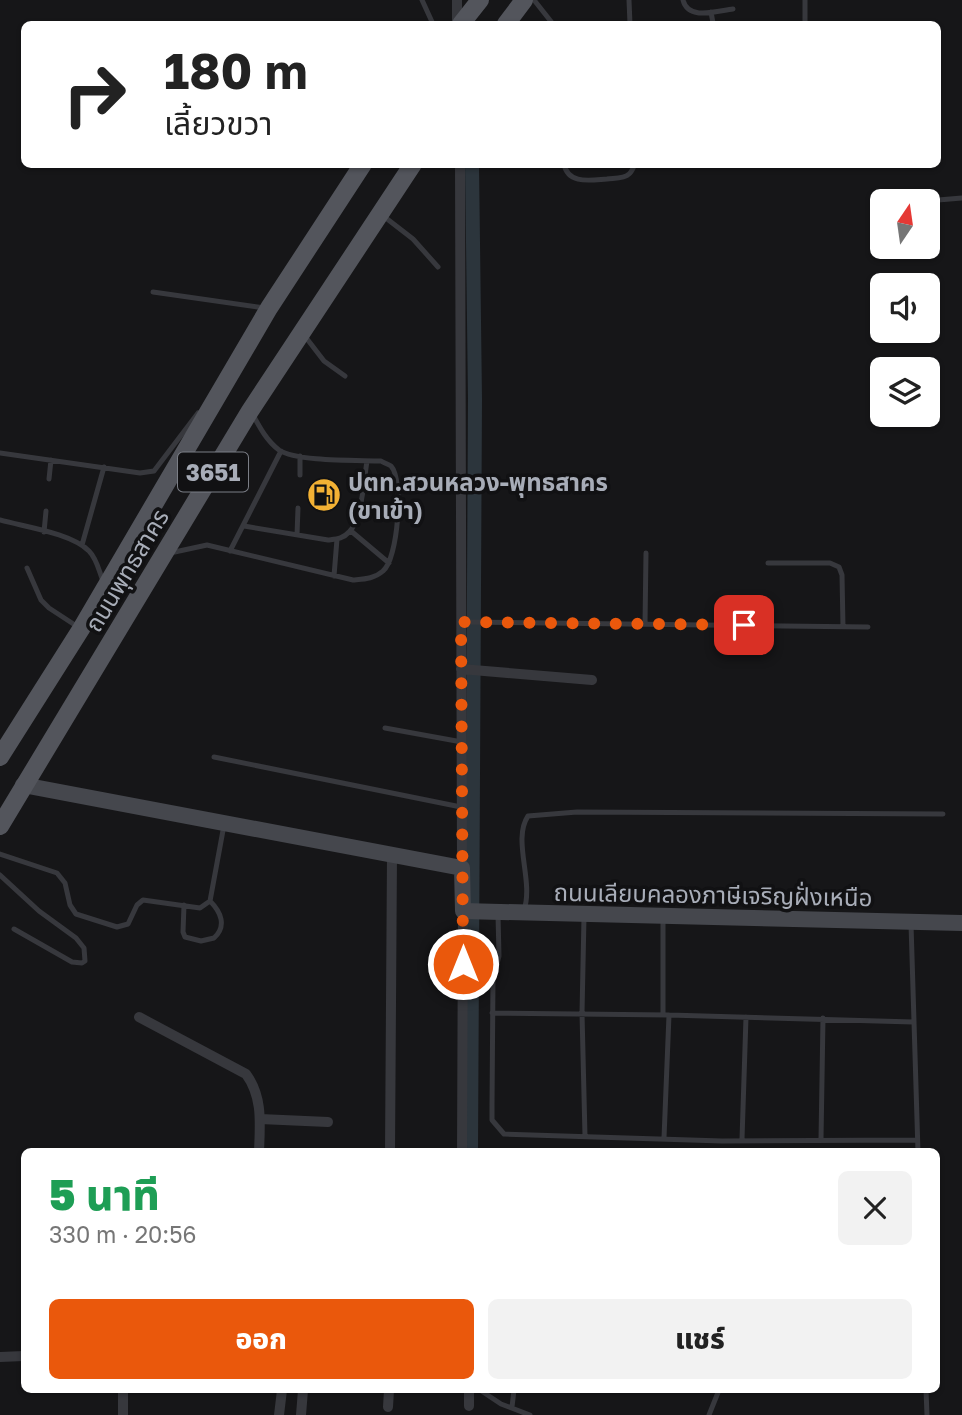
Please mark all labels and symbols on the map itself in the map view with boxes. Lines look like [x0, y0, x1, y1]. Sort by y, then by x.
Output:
north arrow [870, 189, 940, 259]
road number: 3651 [178, 452, 248, 492]
place label: ปตท.สวนหลวง-พุทธสาคร (ขาเข้า) [348, 467, 608, 524]
fuel station icon: ปตท.สวนหลวง-พุทธสาคร (ขาเข้า) [305, 476, 343, 514]
street label: ถนนพุทธสาคร [78, 503, 176, 638]
pin [714, 595, 774, 655]
street label: ถนนเลียบคลองภาษีเจริญฝั่งเหนือ [553, 877, 873, 911]
position arrow [426, 927, 500, 1001]

